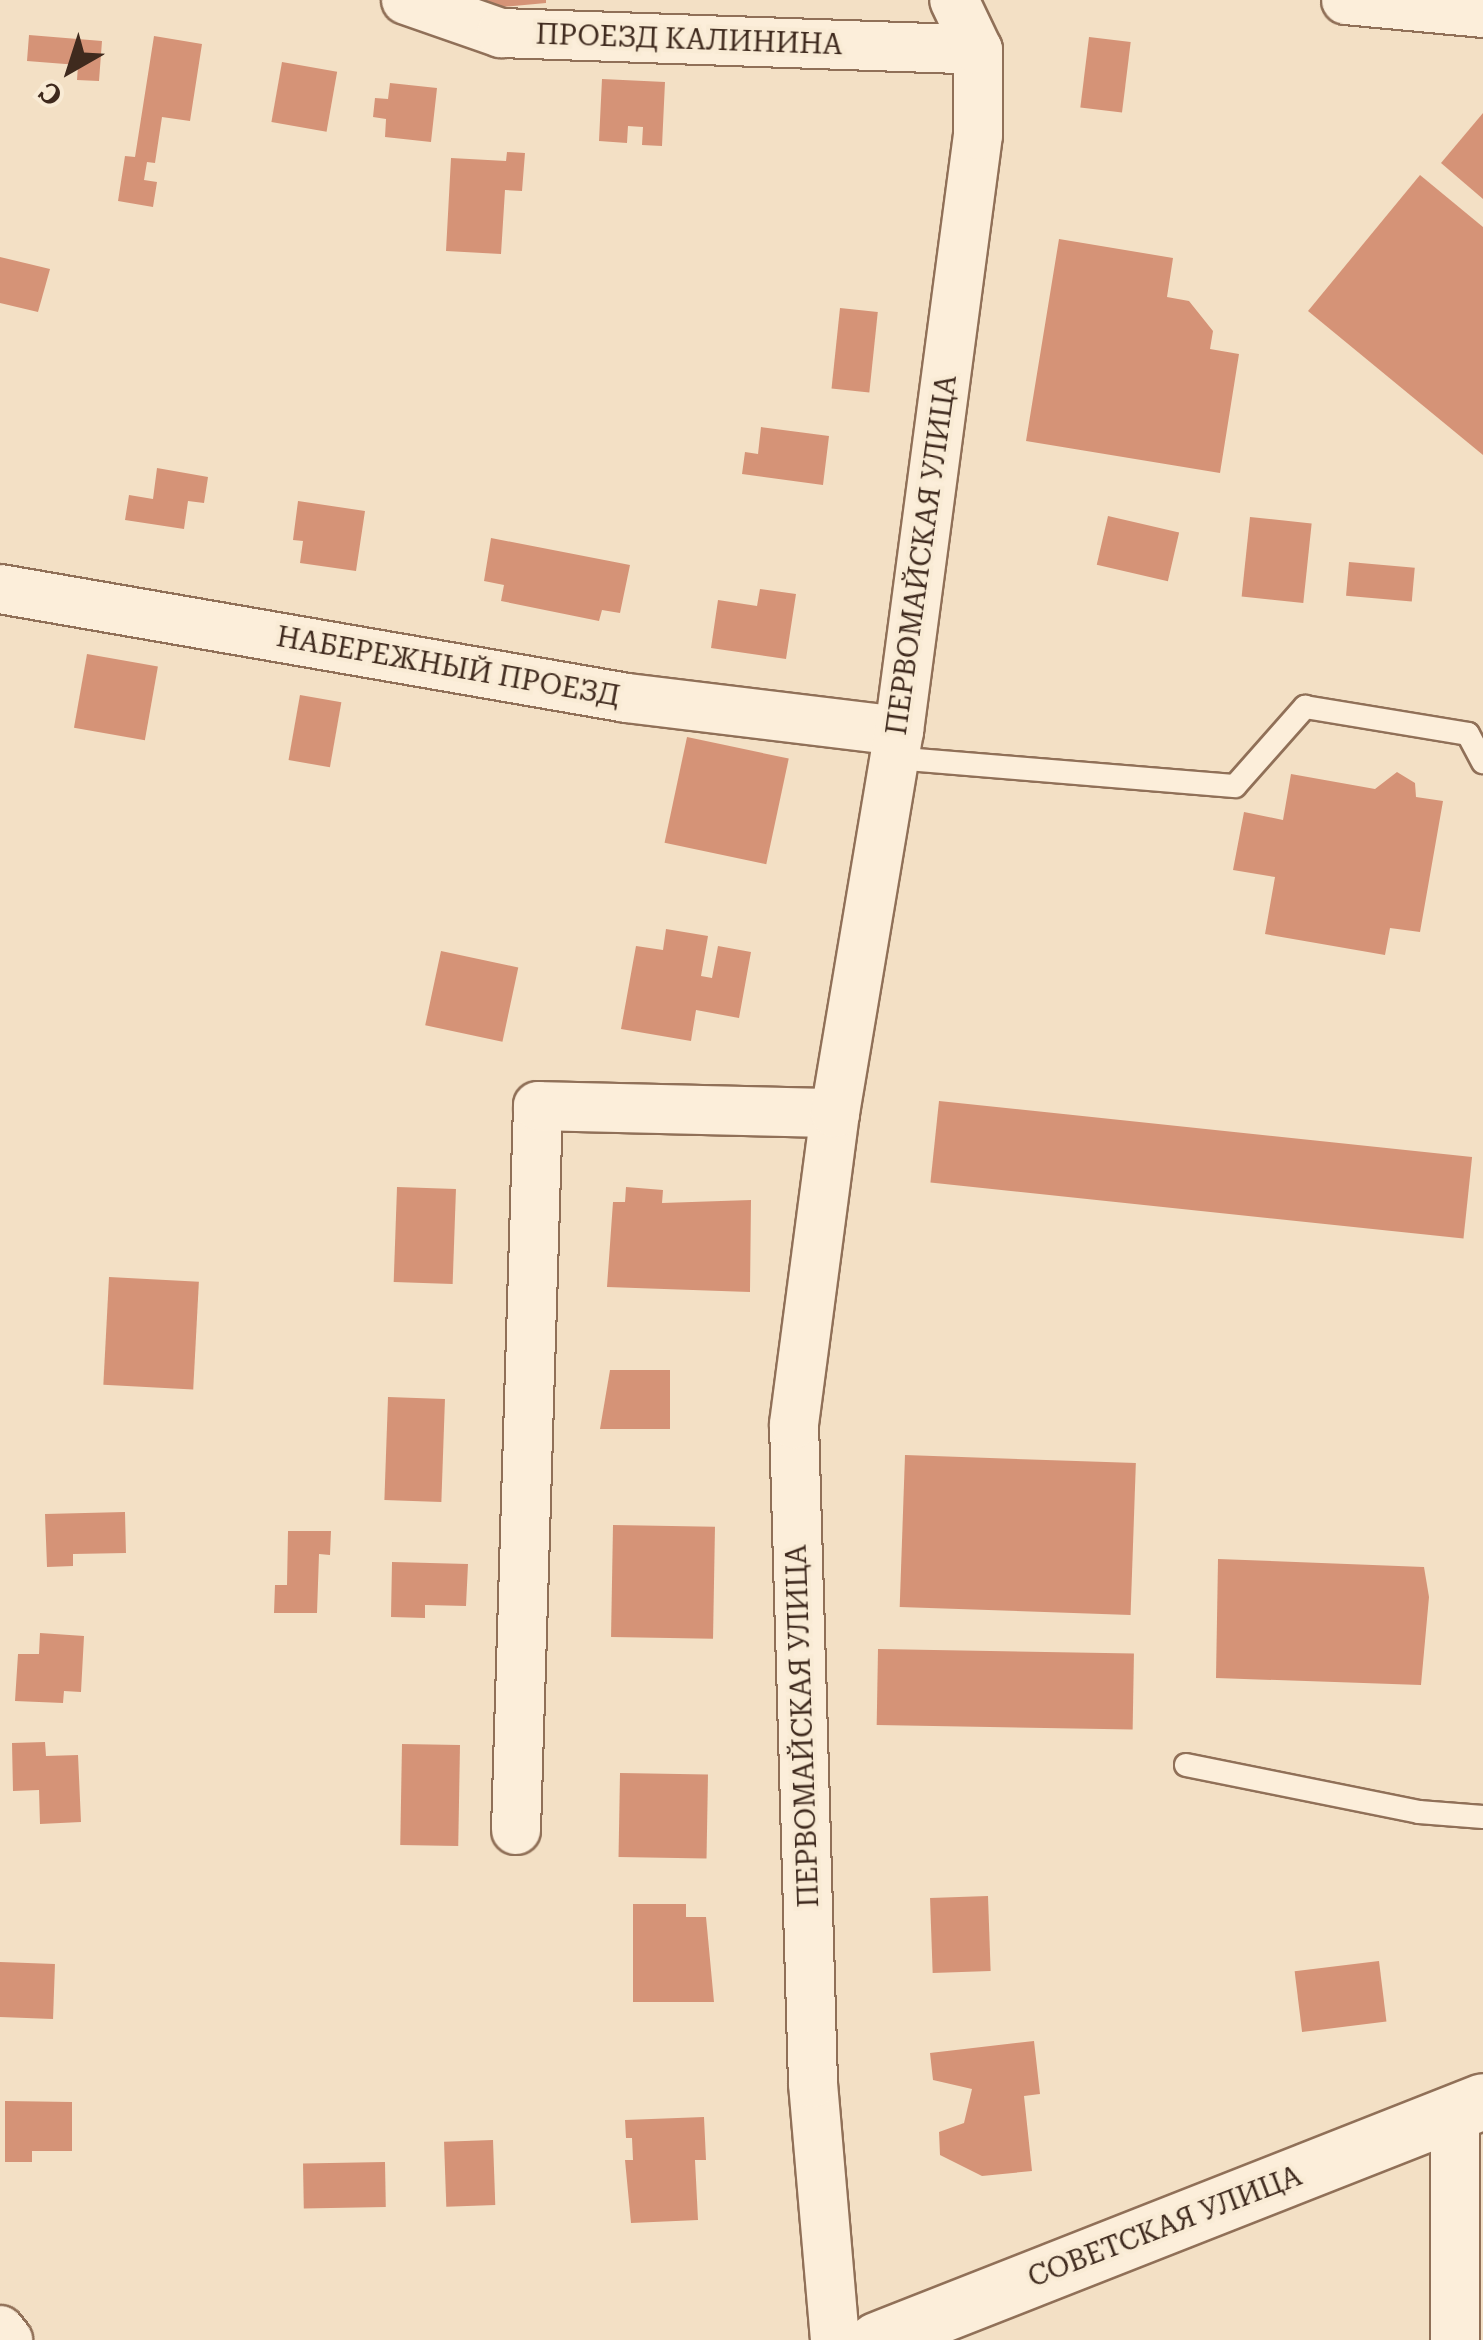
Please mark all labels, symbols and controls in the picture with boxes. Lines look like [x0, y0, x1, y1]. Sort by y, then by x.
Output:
street label: ПРОЕЗД КАЛИНИНА [535, 18, 843, 62]
north arrow [20, 20, 120, 120]
text: С [33, 75, 69, 113]
street label: ПЕРВОМАЙСКАЯ УЛИЦА [880, 373, 964, 737]
street label: НАБЕРЕЖНЫЙ ПРОЕЗД [274, 620, 622, 714]
street label: ПЕРВОМАЙСКАЯ УЛИЦА [780, 1544, 826, 1908]
street label: СОВЕТСКАЯ УЛИЦА [1024, 2159, 1306, 2295]

